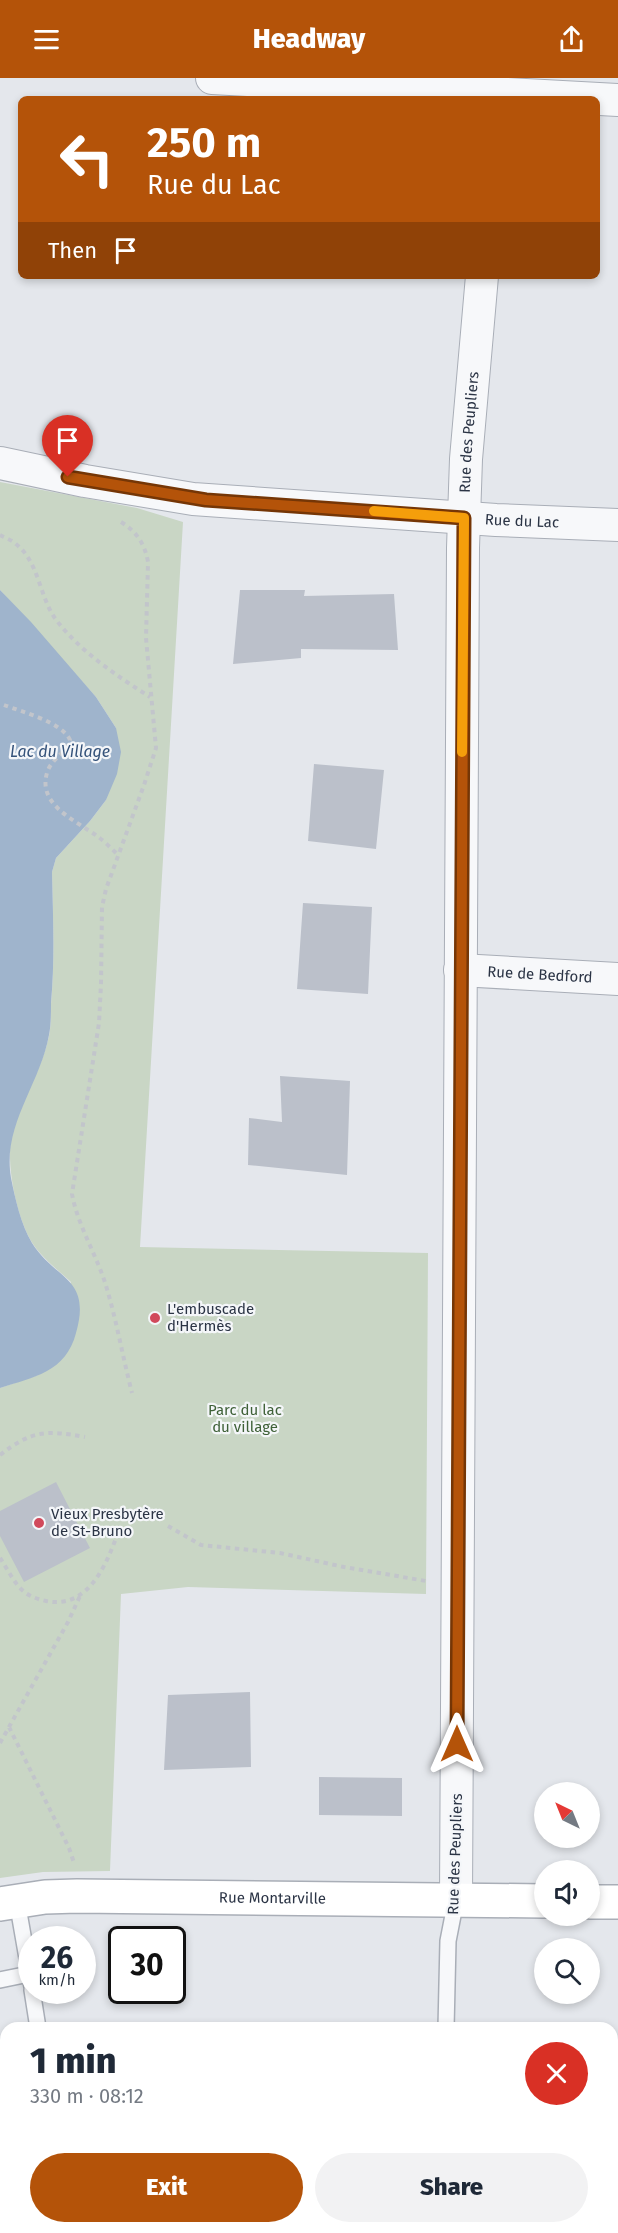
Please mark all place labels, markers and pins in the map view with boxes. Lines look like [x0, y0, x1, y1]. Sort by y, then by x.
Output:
pin [42, 415, 93, 477]
place label: L'embuscade d'Hermès [167, 1300, 254, 1335]
marker: L'embuscade d'Hermès [148, 1311, 162, 1325]
place label: Vieux Presbytère de St-Bruno [51, 1505, 164, 1540]
marker: Vieux Presbytère de St-Bruno [32, 1516, 46, 1530]

